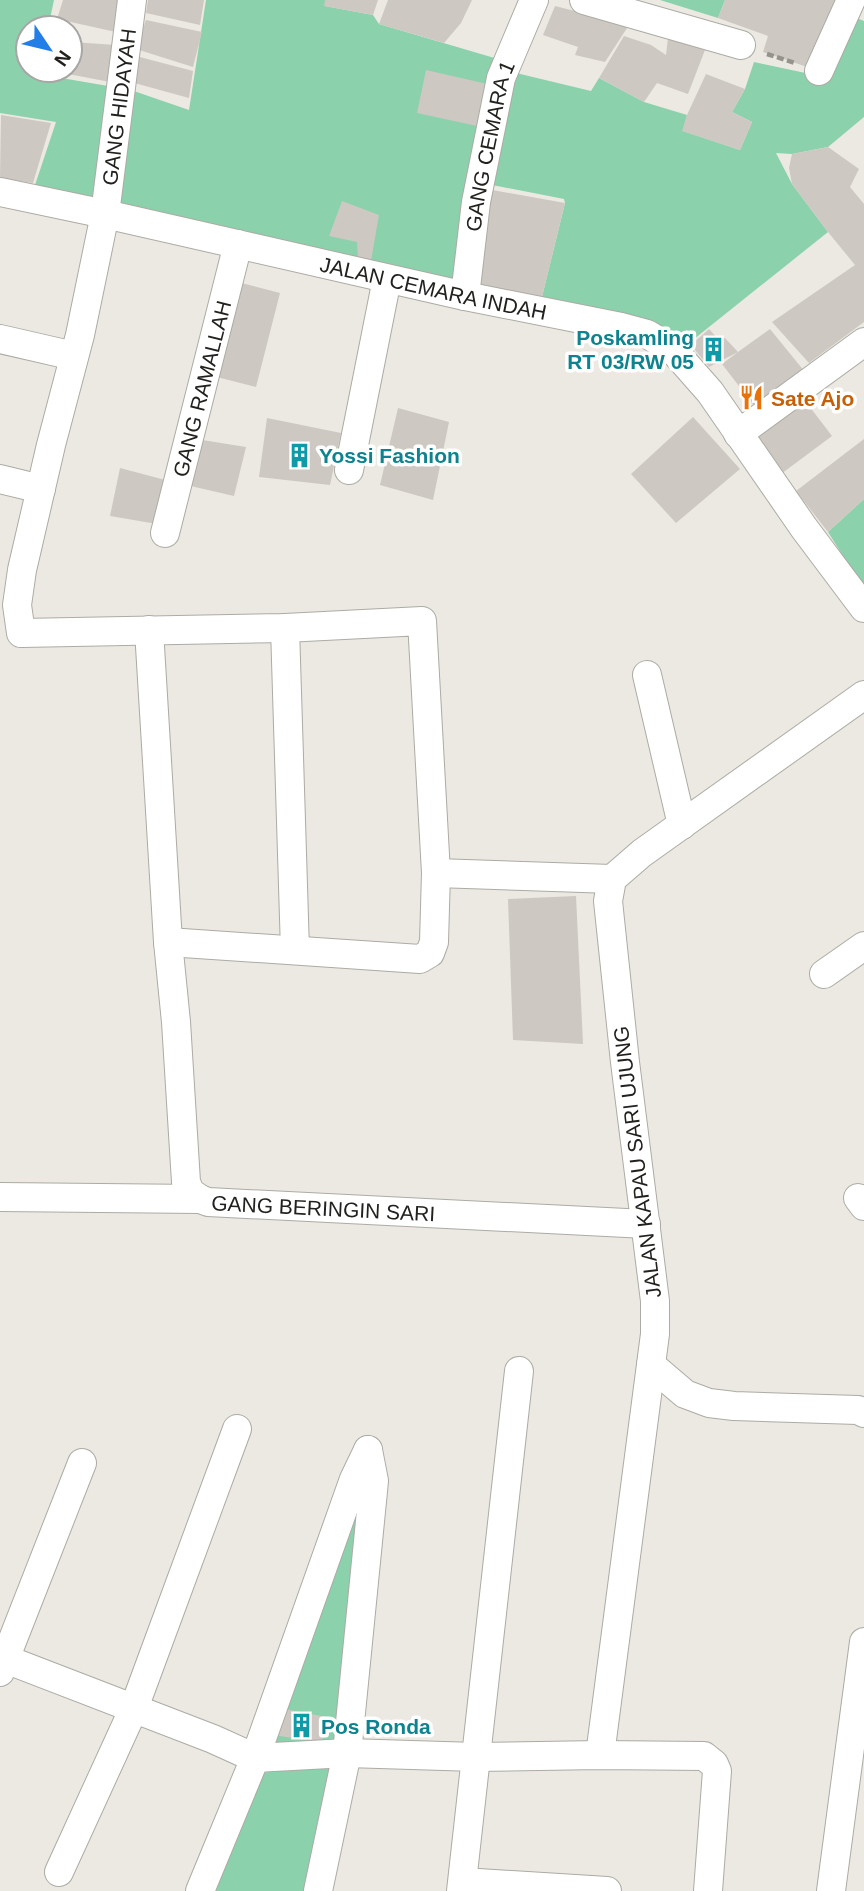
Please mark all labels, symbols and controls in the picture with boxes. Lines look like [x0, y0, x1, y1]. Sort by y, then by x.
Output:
north arrow [14, 14, 84, 84]
street label: GANG HIDAYAH [98, 27, 140, 187]
text: N [50, 47, 75, 70]
street label: GANG CEMARA 1 [461, 57, 519, 233]
street label: JALAN CEMARA INDAH [318, 252, 549, 323]
street label: GANG RAMALLAH [168, 298, 235, 479]
place label: Poskamling RT 03/RW 05 [567, 326, 694, 373]
building icon: Poskamling RT 03/RW 05 [700, 335, 728, 363]
restaurant icon: Sate Ajo [737, 384, 765, 412]
place label: Sate Ajo [771, 387, 854, 410]
building icon: Yossi Fashion [285, 441, 313, 469]
place label: Yossi Fashion [319, 444, 460, 467]
street label: JALAN KAPAU SARI UJUNG [609, 1025, 665, 1299]
street label: GANG BERINGIN SARI [211, 1191, 436, 1225]
building icon: Pos Ronda [287, 1712, 315, 1740]
place label: Pos Ronda [321, 1715, 431, 1738]

